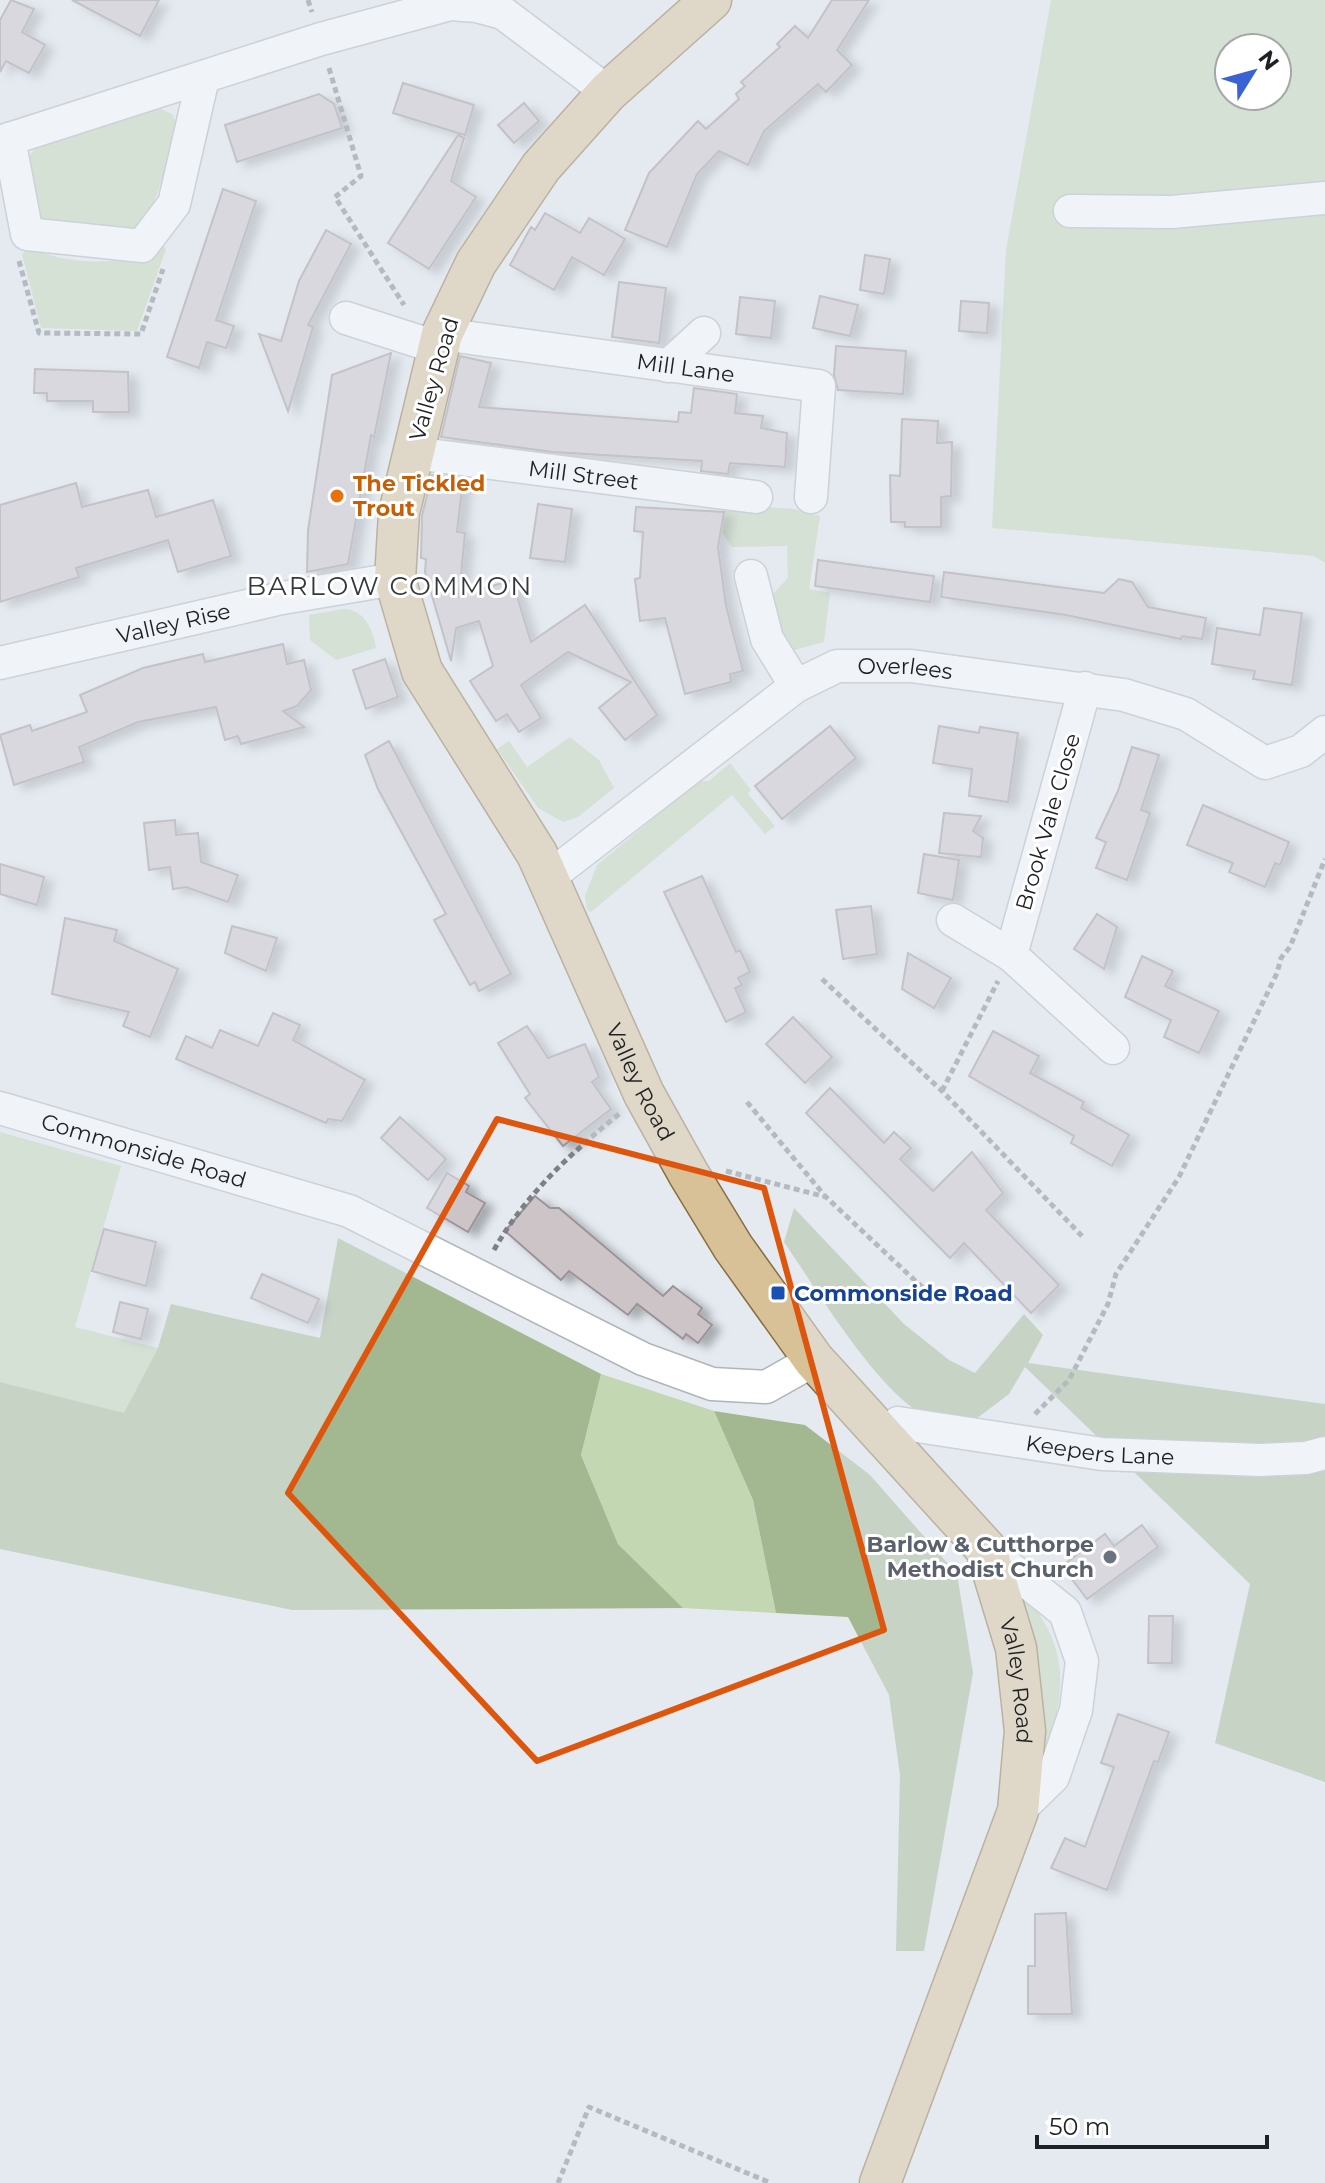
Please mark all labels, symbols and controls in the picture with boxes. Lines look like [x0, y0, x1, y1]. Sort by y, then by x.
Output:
north arrow [1213, 32, 1293, 112]
text: N [1252, 45, 1285, 75]
street label: Valley Road [403, 314, 465, 444]
street label: Mill Lane [635, 347, 736, 388]
street label: Mill Street [527, 454, 640, 495]
place label: The Tickled Trout [353, 470, 485, 522]
marker: The Tickled Trout [328, 487, 346, 505]
district label: BARLOW COMMON [247, 570, 533, 602]
street label: Valley Rise [114, 597, 233, 649]
street label: Overlees [857, 652, 954, 685]
street label: Brook Vale Close [1010, 730, 1086, 914]
street label: Valley Road [601, 1019, 681, 1145]
street label: Commonside Road [38, 1107, 250, 1193]
place label: Commonside Road [794, 1280, 1013, 1307]
marker: Commonside Road [769, 1284, 787, 1302]
street label: Keepers Lane [1024, 1429, 1175, 1470]
place label: Barlow & Cutthorpe Methodist Church [867, 1531, 1094, 1583]
marker: Barlow & Cutthorpe Methodist Church [1101, 1548, 1119, 1566]
street label: Valley Road [994, 1614, 1039, 1745]
scale bar [1037, 2099, 1267, 2149]
text: 50 m [1049, 2112, 1110, 2141]

